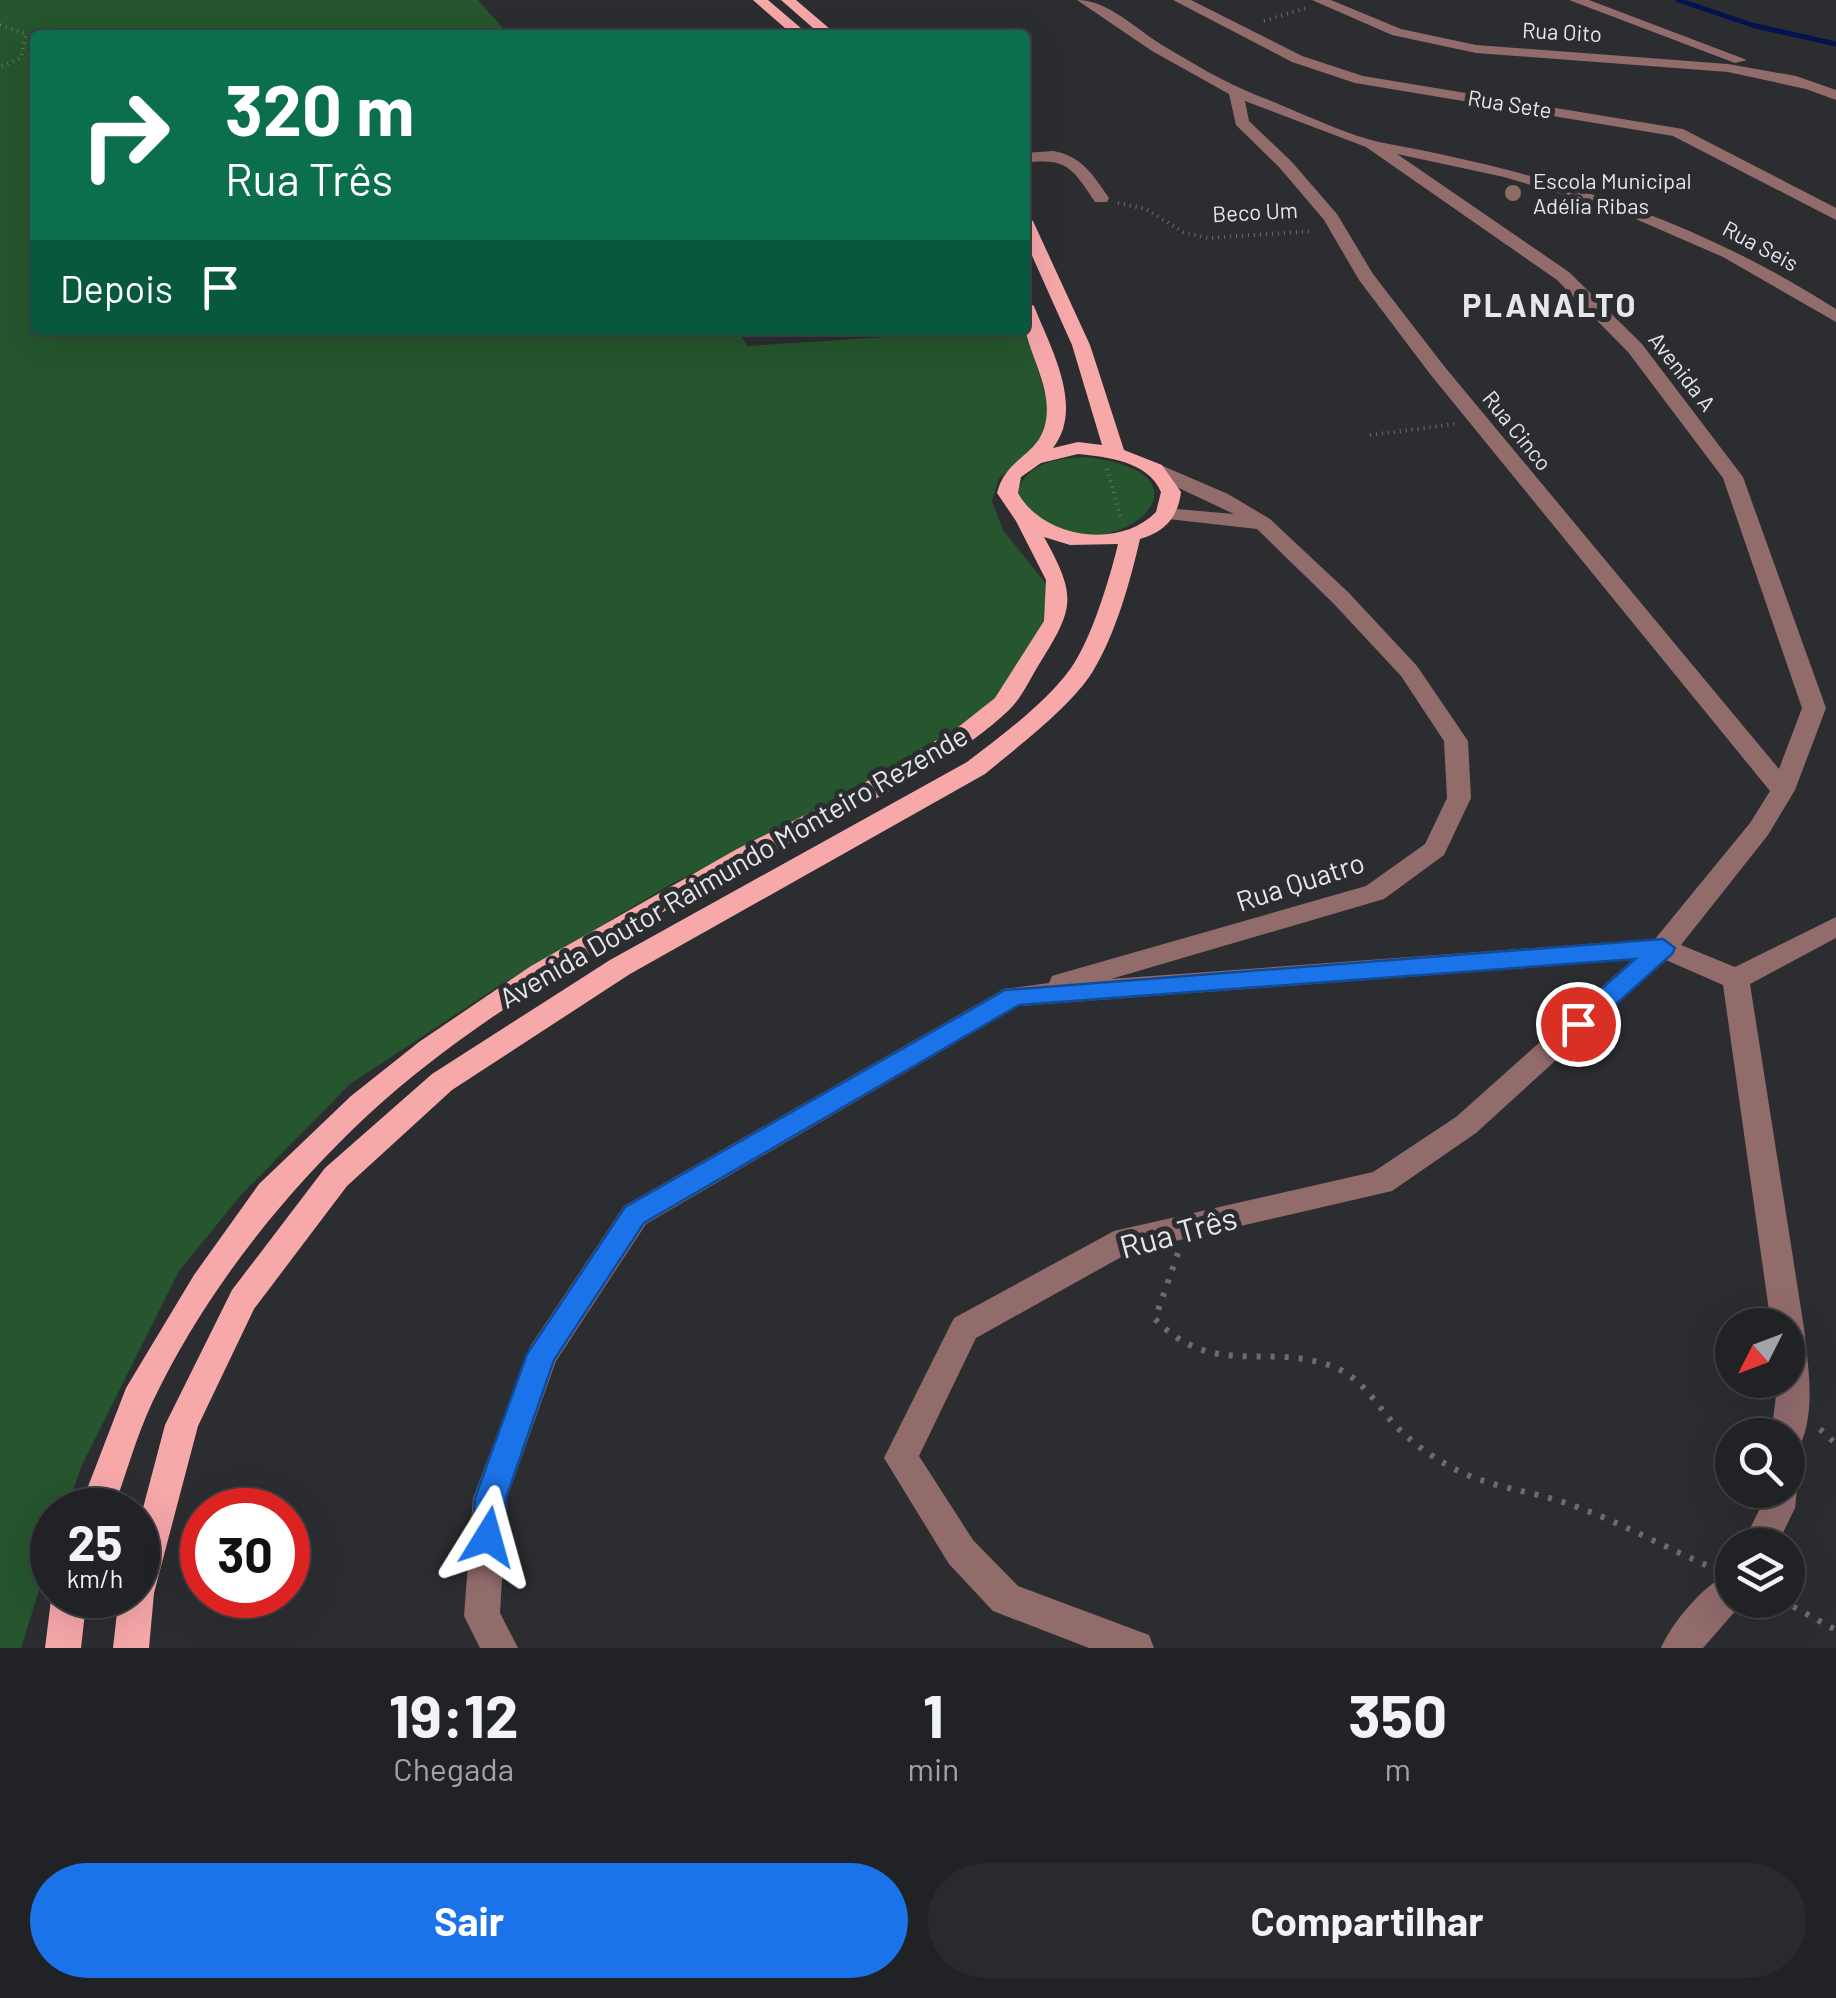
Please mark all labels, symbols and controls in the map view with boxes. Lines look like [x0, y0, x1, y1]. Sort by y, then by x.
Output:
street label: Rua Oito [1521, 16, 1603, 46]
text: 320 m [225, 66, 414, 150]
icon: right [60, 70, 190, 200]
street label: Rua Sete [1466, 84, 1554, 122]
text: Rua Três [225, 151, 393, 205]
place label: Escola Municipal Adélia Ribas [1533, 167, 1691, 218]
marker: Escola Municipal Adélia Ribas [1502, 182, 1524, 204]
street label: Beco Um [1212, 196, 1298, 226]
street label: Rua Seis [1719, 214, 1803, 276]
icon: arrive [193, 260, 248, 315]
text: Depois [60, 265, 173, 311]
district label: PLANALTO [1462, 285, 1638, 323]
street label: Avenida A [1644, 326, 1722, 416]
street label: Rua Cinco [1478, 385, 1558, 475]
street label: Avenida Doutor Raimundo Monteiro Rezende [493, 717, 973, 1015]
street label: Rua Quatro [1232, 844, 1368, 918]
pin [1536, 982, 1621, 1067]
icon: arrive [1551, 997, 1606, 1052]
street label: Rua Três [1115, 1197, 1241, 1265]
north arrow [1715, 1308, 1805, 1398]
map controls [1715, 1308, 1805, 1618]
button: search [1715, 1418, 1805, 1508]
position arrow [436, 1485, 540, 1589]
speed limit sign: 30 [180, 1488, 310, 1618]
text: 25 [68, 1511, 122, 1571]
button: layers [1715, 1528, 1805, 1618]
text: km/h [67, 1563, 123, 1593]
text: 19:12 [389, 1678, 519, 1750]
text: 1 [923, 1678, 944, 1750]
text: 350 [1348, 1678, 1447, 1750]
text: Chegada [393, 1749, 514, 1787]
text: min [907, 1749, 959, 1787]
text: m [1384, 1749, 1411, 1787]
button: Sair [30, 1863, 908, 1978]
button: Compartilhar [928, 1863, 1806, 1978]

